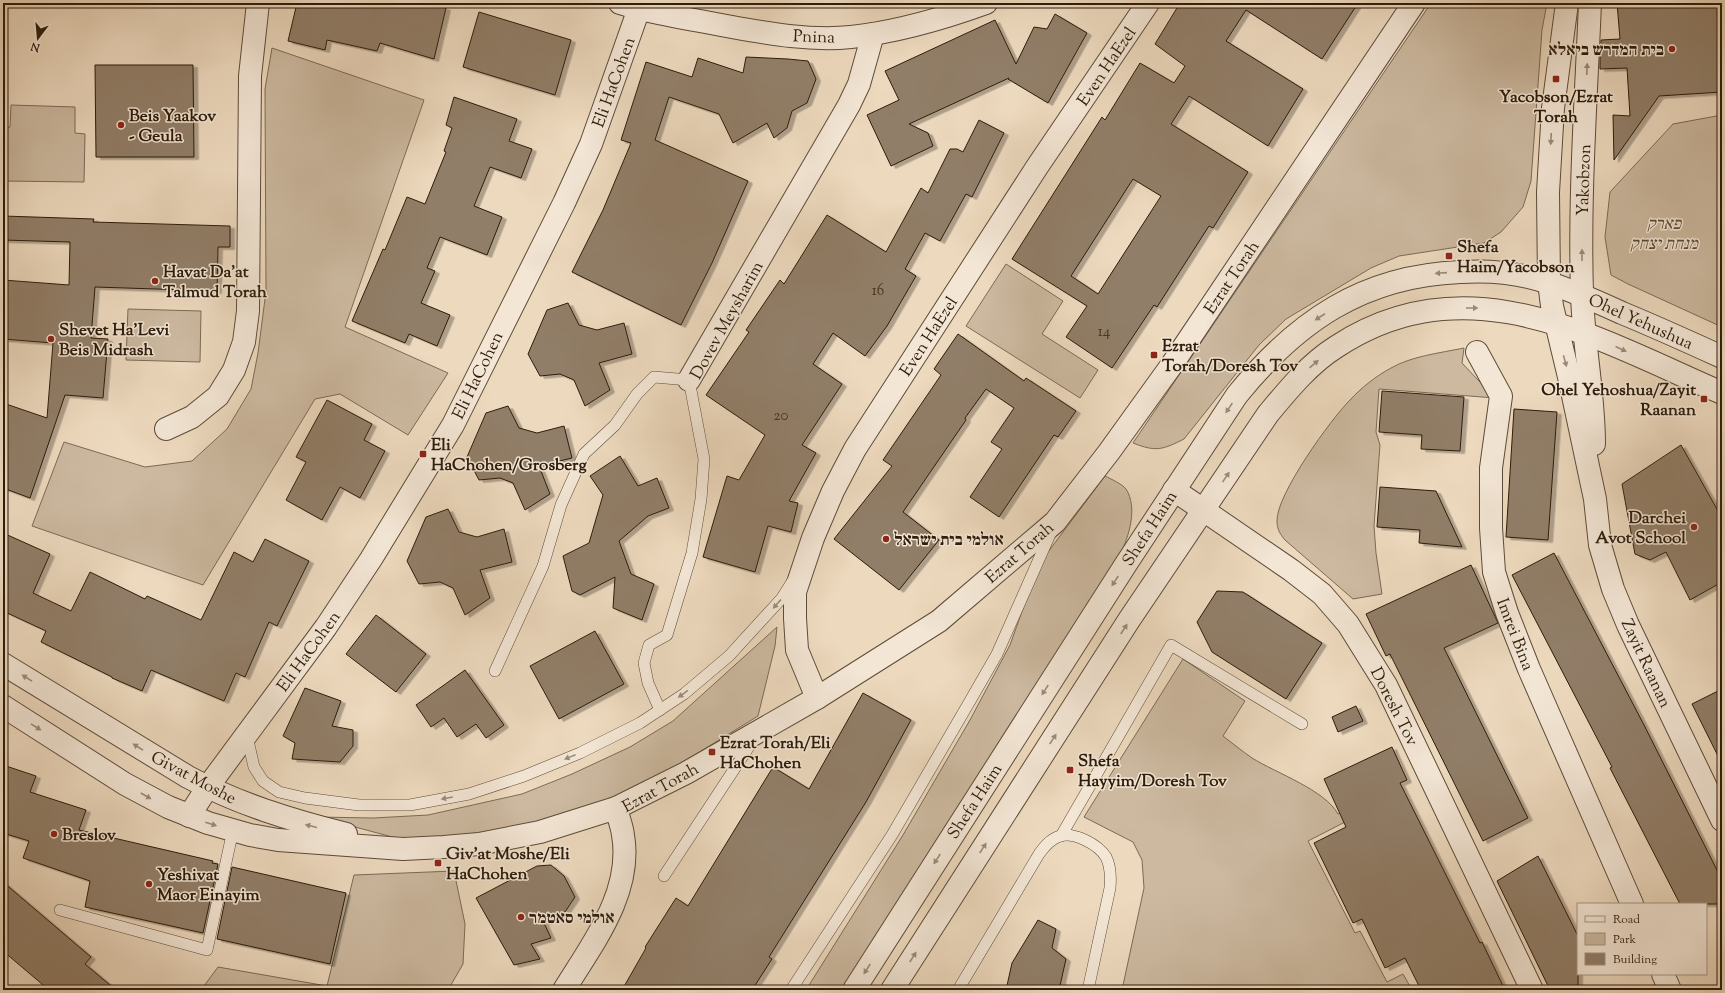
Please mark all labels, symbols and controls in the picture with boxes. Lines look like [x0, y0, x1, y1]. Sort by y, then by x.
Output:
north arrow [18, 18, 58, 58]
street label: Even HaEzel [1072, 23, 1143, 111]
street label: Pnina [792, 25, 836, 51]
street label: Eli HaCohen [587, 34, 642, 131]
text: N [29, 38, 43, 56]
place label: בית המדרש ביאלא [1548, 39, 1664, 63]
marker: בית המדרש ביאלא [1667, 44, 1677, 54]
one-way arrow [1584, 63, 1591, 75]
marker: Yacobson/Ezrat Torah [1551, 74, 1561, 84]
place label: Yacobson/Ezrat Torah [1499, 86, 1613, 130]
place label: Beis Yaakov - Geula [129, 105, 216, 149]
marker: Beis Yaakov - Geula [116, 120, 126, 130]
one-way arrow [1548, 133, 1554, 146]
street label: Yakobzon [1572, 144, 1598, 216]
park label: פארק מנחת יצחק [1630, 213, 1699, 257]
place label: Shefa Haim/Yacobson [1457, 236, 1575, 280]
street label: Ezrat Torah [1199, 237, 1266, 320]
one-way arrow [1579, 248, 1585, 261]
marker: Shefa Haim/Yacobson [1444, 251, 1454, 261]
street label: Dovev Meysharim [685, 257, 770, 384]
place label: Havat Da'at Talmud Torah [163, 261, 267, 305]
one-way arrow [1435, 269, 1447, 276]
marker: Havat Da'at Talmud Torah [150, 276, 160, 286]
house number: 16 [872, 281, 884, 302]
street label: Ohel Yehushua [1584, 289, 1697, 357]
street label: Even HaEzel [895, 292, 965, 382]
one-way arrow [1466, 305, 1479, 311]
one-way arrow [1314, 313, 1326, 320]
place label: Shevet Ha'Levi Beis Midrash [59, 319, 170, 363]
house number: 14 [1098, 322, 1111, 343]
street label: Eli HaCohen [447, 328, 510, 424]
marker: Shevet Ha'Levi Beis Midrash [46, 334, 56, 344]
place label: Ezrat Torah/Doresh Tov [1162, 335, 1298, 379]
one-way arrow [1615, 346, 1626, 352]
marker: Ezrat Torah/Doresh Tov [1149, 350, 1159, 360]
one-way arrow [1562, 355, 1568, 367]
one-way arrow [1309, 360, 1320, 369]
place label: Ohel Yehoshua/Zayit Raanan [1541, 379, 1697, 423]
marker: Ohel Yehoshua/Zayit Raanan [1699, 394, 1709, 404]
one-way arrow [1225, 402, 1233, 413]
house number: 20 [774, 406, 789, 427]
place label: Eli HaChohen/Grosberg [431, 434, 587, 478]
marker: Eli HaChohen/Grosberg [418, 449, 428, 459]
one-way arrow [1222, 471, 1229, 483]
street label: Shefa Haim [1117, 487, 1184, 571]
place label: Darchei Avot School [1595, 507, 1686, 551]
street label: Ezrat Torah [981, 517, 1060, 590]
marker: Darchei Avot School [1689, 522, 1699, 532]
place label: אולמי בית ישראל [894, 529, 1004, 553]
marker: אולמי בית ישראל [881, 534, 891, 544]
one-way arrow [1111, 575, 1118, 587]
street label: Imrei Bina [1489, 595, 1539, 674]
one-way arrow [772, 599, 781, 609]
street label: Eli HaCohen [272, 607, 347, 698]
street label: Zayit Raanan [1614, 615, 1676, 712]
one-way arrow [1120, 623, 1127, 635]
street label: Doresh Tov [1363, 663, 1423, 751]
one-way arrow [21, 675, 33, 682]
one-way arrow [1041, 685, 1048, 696]
one-way arrow [678, 690, 689, 698]
one-way arrow [31, 723, 41, 731]
place label: Ezrat Torah/Eli HaChohen [720, 732, 831, 776]
one-way arrow [1049, 733, 1057, 744]
one-way arrow [132, 743, 143, 750]
street label: Givat Moshe [146, 746, 240, 811]
marker: Ezrat Torah/Eli HaChohen [707, 747, 717, 757]
place label: Shefa Hayyim/Doresh Tov [1078, 750, 1227, 794]
one-way arrow [564, 755, 576, 761]
street label: Ezrat Torah [618, 758, 704, 820]
street label: Shefa Haim [942, 760, 1009, 844]
marker: Shefa Hayyim/Doresh Tov [1065, 765, 1075, 775]
one-way arrow [140, 792, 152, 799]
one-way arrow [441, 795, 453, 801]
one-way arrow [205, 821, 217, 827]
one-way arrow [305, 822, 318, 828]
place label: Breslov [62, 824, 116, 848]
marker: Breslov [49, 829, 59, 839]
place label: Giv'at Moshe/Eli HaChohen [446, 843, 570, 887]
one-way arrow [979, 843, 987, 853]
one-way arrow [933, 854, 941, 864]
marker: Giv'at Moshe/Eli HaChohen [433, 858, 443, 868]
place label: Yeshivat Maor Einayim [157, 864, 261, 908]
marker: Yeshivat Maor Einayim [144, 879, 154, 889]
legend [1577, 903, 1707, 975]
place label: אולמי סאטמר [529, 907, 615, 931]
text: Road [1613, 911, 1640, 929]
marker: אולמי סאטמר [516, 912, 526, 922]
text: Park [1613, 931, 1636, 949]
one-way arrow [909, 951, 916, 963]
text: Building [1613, 951, 1657, 969]
one-way arrow [864, 963, 871, 975]

